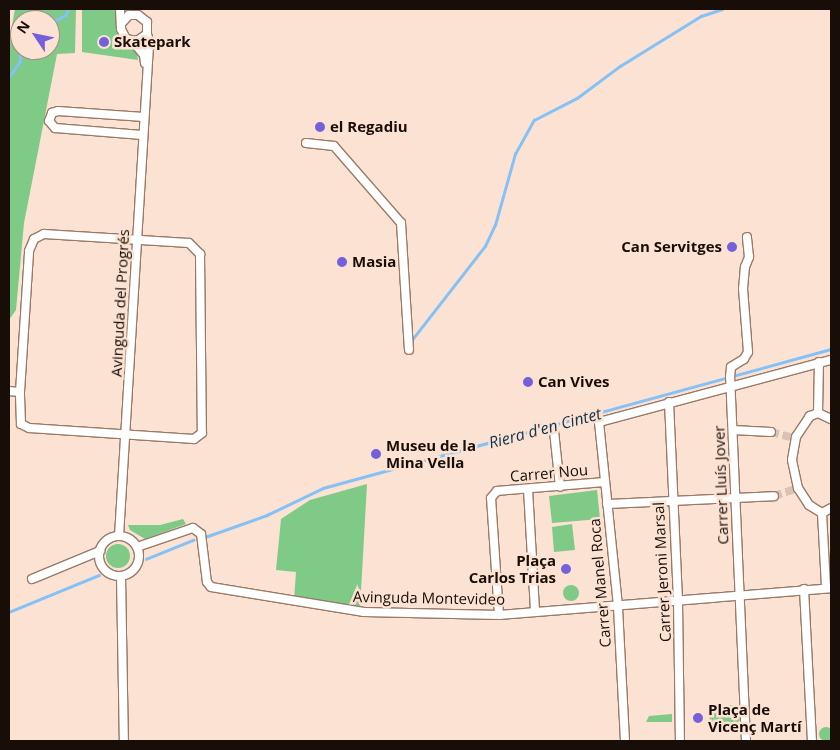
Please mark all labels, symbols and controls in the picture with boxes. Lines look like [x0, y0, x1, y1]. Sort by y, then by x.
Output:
north arrow [10, 10, 60, 60]
text: N [12, 17, 34, 37]
place label: Skatepark [114, 33, 191, 51]
marker: Skatepark [98, 36, 110, 48]
place label: el Regadiu [330, 118, 408, 136]
marker: el Regadiu [314, 121, 326, 133]
street label: Avinguda del Progrés [107, 229, 133, 377]
place label: Can Servitges [621, 238, 722, 256]
marker: Can Servitges [726, 241, 738, 253]
place label: Masia [352, 253, 396, 271]
marker: Masia [336, 256, 348, 268]
place label: Can Vives [538, 373, 610, 391]
marker: Can Vives [522, 376, 534, 388]
water label: Riera d'en Cintet [487, 404, 603, 452]
street label: Carrer Lluís Jover [710, 425, 732, 545]
place label: Museu de la Mina Vella [386, 436, 476, 471]
marker: Museu de la Mina Vella [370, 448, 382, 460]
street label: Carrer Nou [509, 461, 589, 485]
street label: Carrer Jeroni Marsal [649, 502, 675, 642]
street label: Carrer Manel Roca [585, 518, 615, 648]
place label: Plaça Carlos Trias [469, 551, 556, 586]
marker: Plaça Carlos Trias [560, 563, 572, 575]
street label: Avinguda Montevideo [353, 588, 505, 608]
place label: Plaça de Vicenç Martí [708, 700, 801, 735]
marker: Plaça de Vicenç Martí [692, 712, 704, 724]

